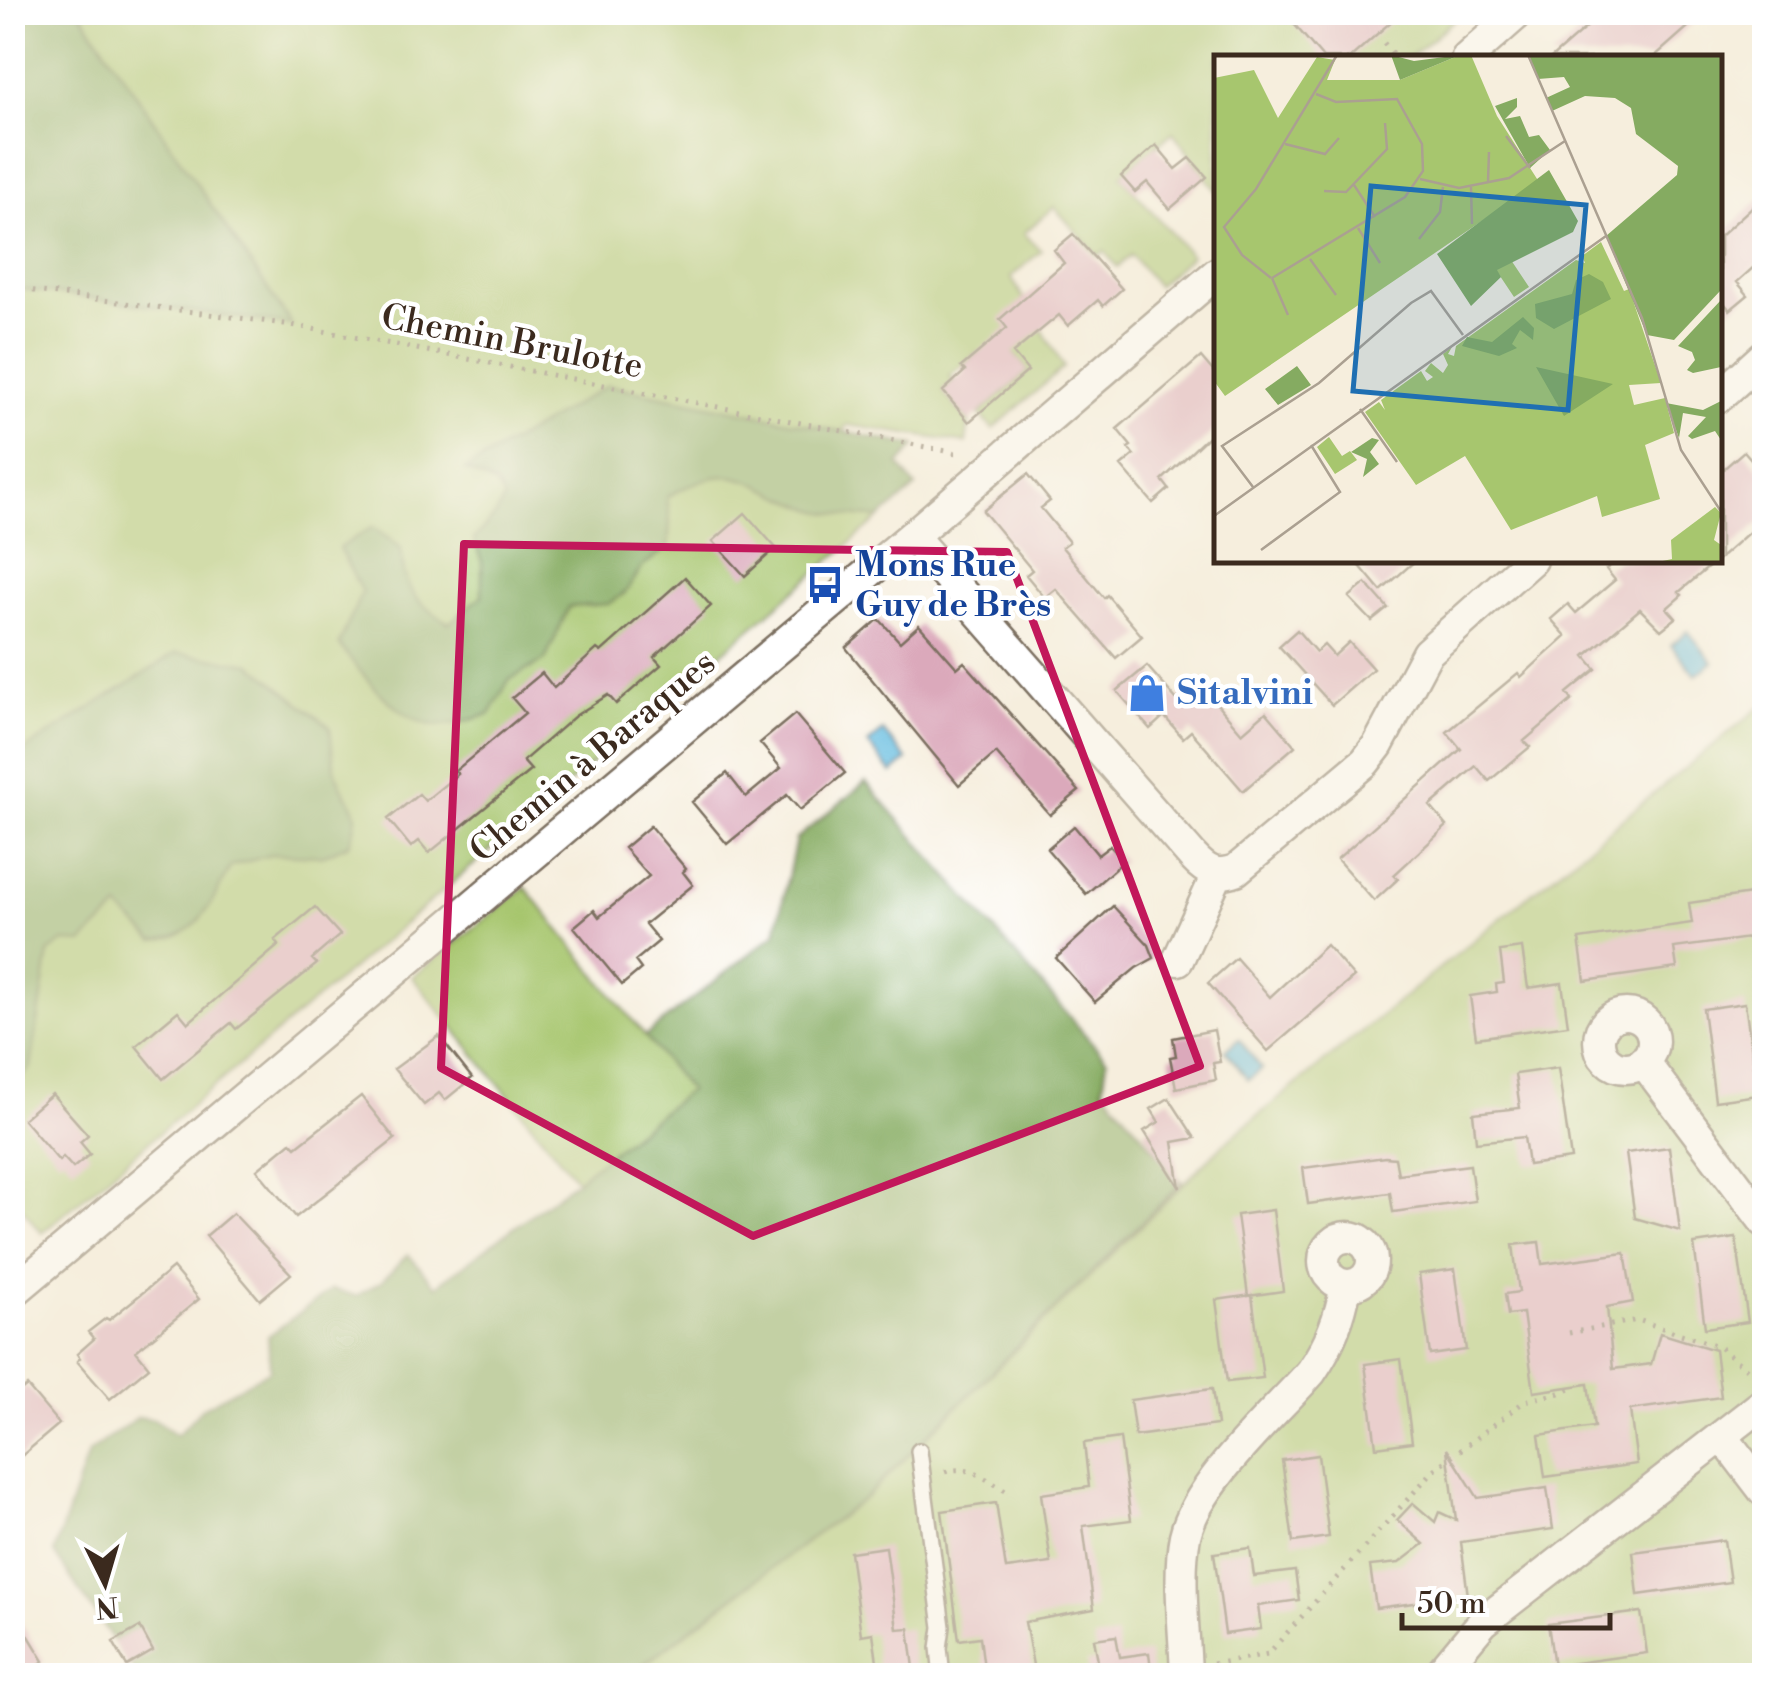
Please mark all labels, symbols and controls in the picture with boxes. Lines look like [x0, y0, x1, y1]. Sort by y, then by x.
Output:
inset map [1214, 55, 1722, 562]
street label: Chemin Brulotte [378, 296, 646, 388]
place label: Mons Rue Guy de Brès [855, 544, 1051, 627]
bus stop icon: Mons Rue Guy de Brès [804, 564, 846, 606]
street label: Chemin à Baraques [461, 642, 725, 872]
shop icon: Sitalvini [1126, 672, 1168, 714]
place label: Sitalvini [1177, 672, 1313, 715]
north arrow [55, 1533, 155, 1633]
scale bar [1402, 1568, 1610, 1630]
text: 50 m [1417, 1585, 1486, 1623]
text: N [94, 1588, 120, 1625]

